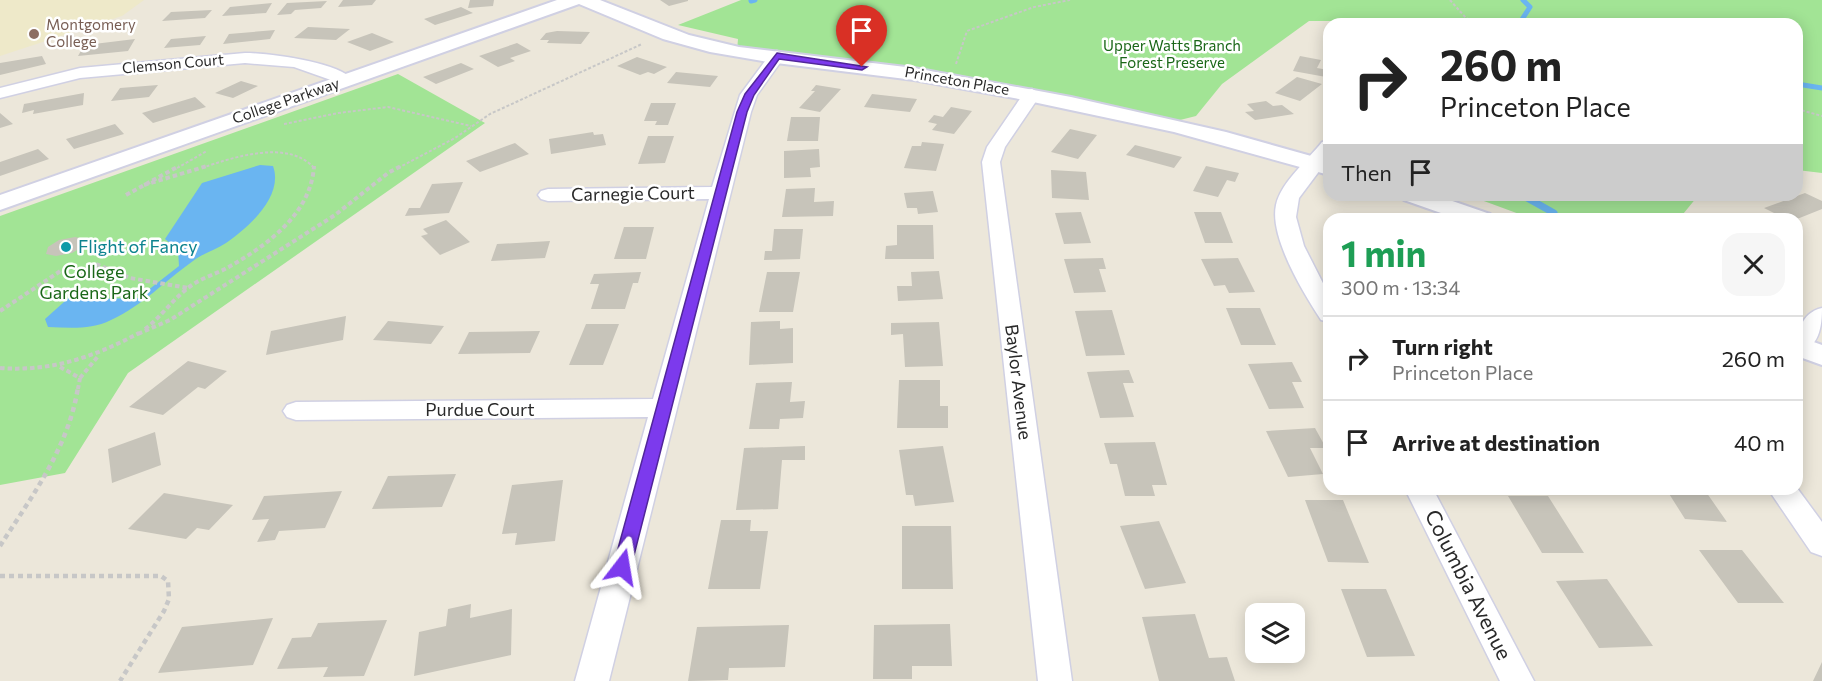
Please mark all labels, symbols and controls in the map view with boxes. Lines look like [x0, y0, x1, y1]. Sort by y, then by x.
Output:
pin [836, 5, 887, 67]
icon: arrive [845, 14, 878, 47]
place label: Montgomery College [46, 15, 136, 50]
marker: Montgomery College [27, 27, 41, 41]
park label: Upper Watts Branch Forest Preserve [1103, 36, 1241, 71]
text: 260 m [1440, 38, 1562, 90]
icon: right [1341, 42, 1419, 120]
street label: Clemson Court [121, 50, 225, 76]
street label: Princeton Place [903, 62, 1011, 98]
street label: College Parkway [230, 73, 342, 127]
text: Princeton Place [1440, 90, 1631, 123]
icon: arrive [1404, 156, 1437, 189]
text: Then [1341, 159, 1392, 186]
street label: Carnegie Court [571, 181, 695, 205]
text: 1 min [1341, 230, 1426, 274]
button: close [1722, 233, 1785, 296]
place label: Flight of Fancy [78, 235, 198, 257]
marker: Flight of Fancy [59, 240, 73, 254]
park label: College Gardens Park [40, 260, 149, 303]
text: 300 m · 13:34 [1341, 275, 1460, 299]
street label: Baylor Avenue [1001, 323, 1037, 441]
text: Turn right [1392, 333, 1493, 360]
icon: right [1341, 342, 1374, 375]
text: 260 m [1722, 345, 1785, 372]
text: Princeton Place [1392, 360, 1533, 384]
street label: Purdue Court [425, 398, 535, 420]
icon: arrive [1341, 426, 1374, 459]
text: Arrive at destination [1392, 429, 1600, 456]
text: 40 m [1734, 429, 1785, 456]
street label: Columbia Avenue [1421, 505, 1518, 664]
position arrow [590, 535, 654, 599]
map controls [1245, 603, 1305, 663]
button: layers [1245, 603, 1305, 663]

